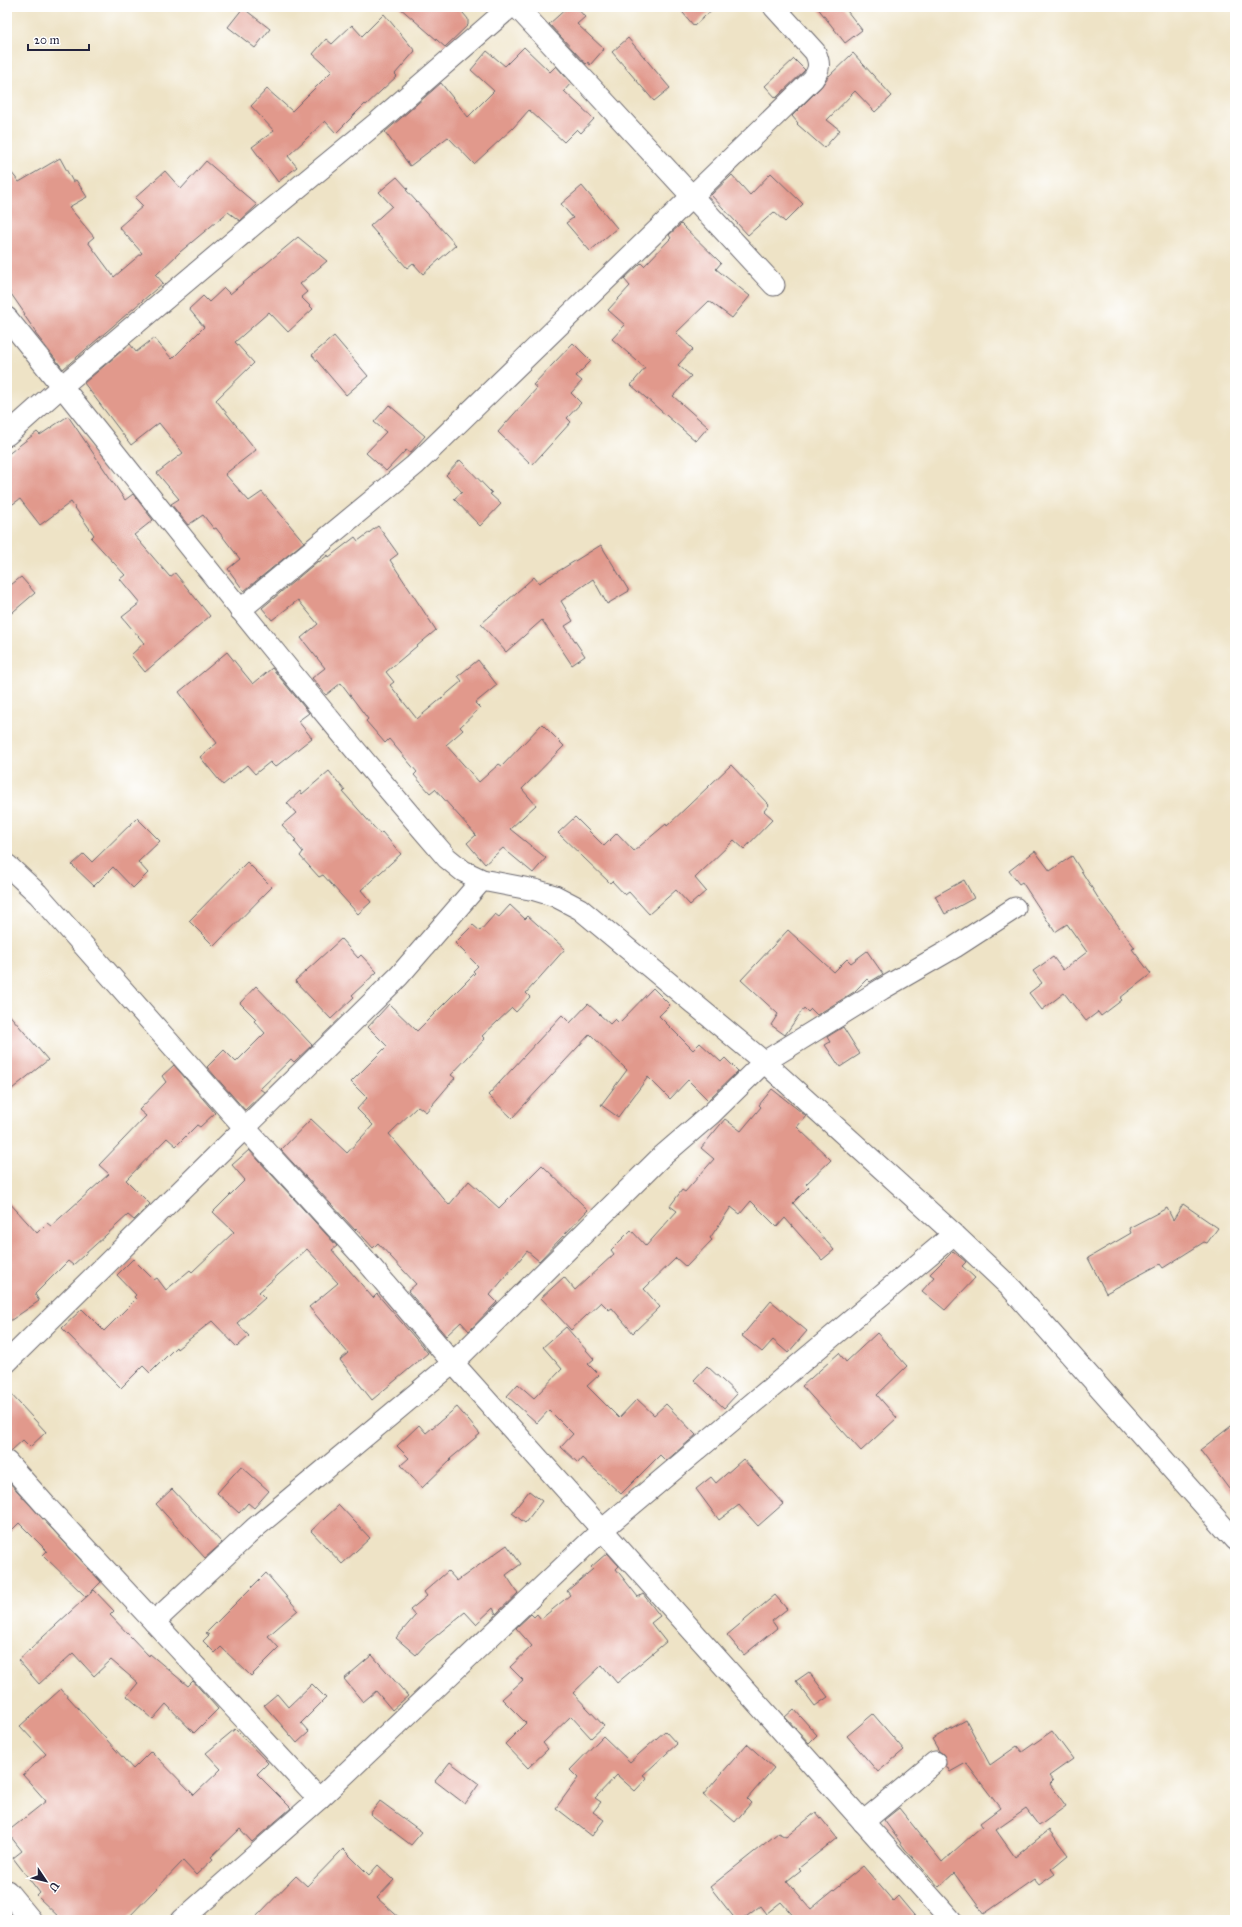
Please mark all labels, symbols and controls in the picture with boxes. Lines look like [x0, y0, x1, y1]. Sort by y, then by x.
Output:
scale bar [28, 26, 89, 52]
text: 20 m [34, 33, 60, 47]
north arrow [26, 1861, 66, 1901]
text: U [46, 1879, 62, 1894]

